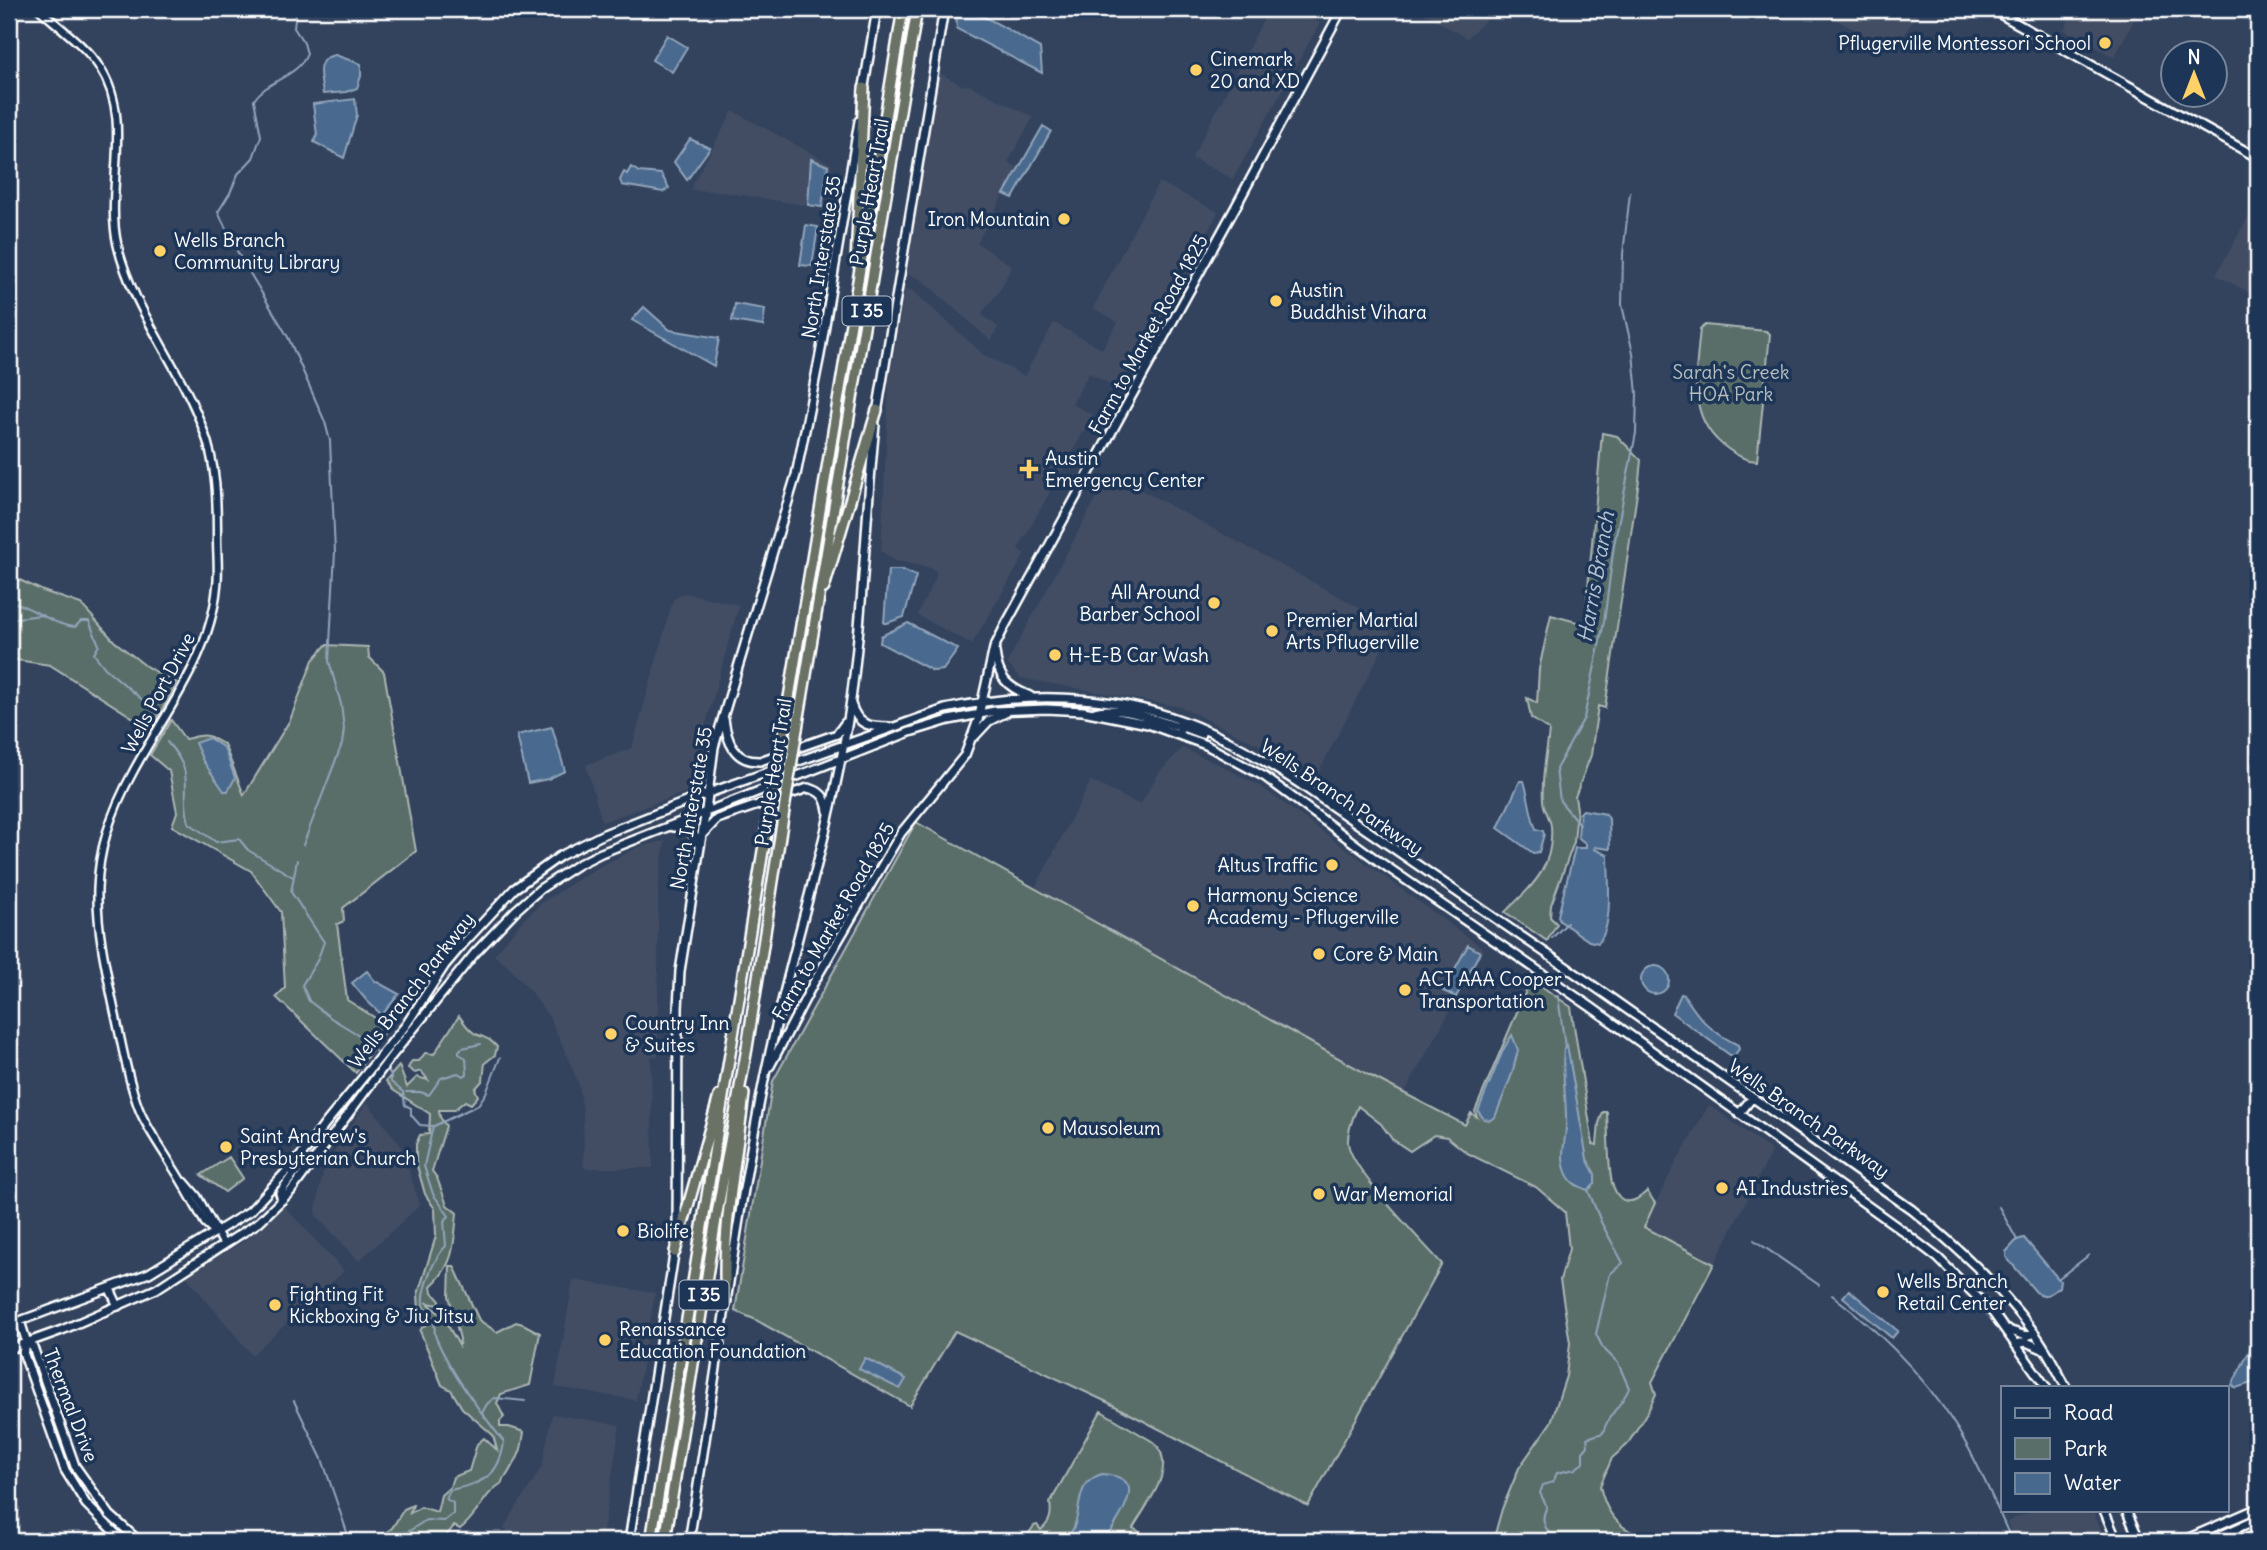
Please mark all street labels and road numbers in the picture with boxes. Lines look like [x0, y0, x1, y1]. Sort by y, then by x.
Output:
street label: Purple Heart Trail [844, 117, 894, 267]
street label: North Interstate 35 [796, 174, 846, 340]
street label: Farm to Market Road 1825 [1083, 230, 1213, 438]
road number: I 35 [842, 296, 892, 326]
street label: Wells Port Drive [116, 628, 200, 758]
street label: Purple Heart Trail [749, 697, 797, 847]
street label: North Interstate 35 [665, 725, 717, 891]
street label: Wells Branch Parkway [1256, 734, 1428, 860]
street label: Farm to Market Road 1825 [766, 818, 900, 1024]
street label: Wells Branch Parkway [343, 907, 479, 1073]
street label: Wells Branch Parkway [1724, 1053, 1894, 1183]
road number: I 35 [680, 1280, 728, 1310]
street label: Thermal Drive [38, 1345, 104, 1465]

